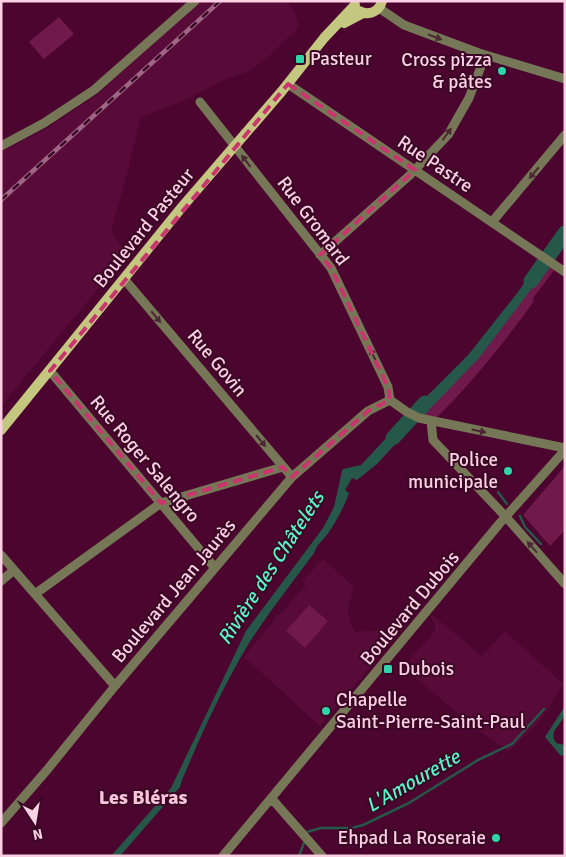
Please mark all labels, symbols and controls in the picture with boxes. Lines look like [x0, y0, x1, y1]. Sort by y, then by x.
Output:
one-way arrow [428, 33, 442, 41]
place label: Pasteur [310, 47, 372, 71]
place label: Cross pizza & pâtes [401, 48, 492, 94]
marker: Pasteur [294, 53, 306, 65]
marker: Cross pizza & pâtes [496, 65, 508, 77]
one-way arrow [442, 127, 452, 141]
street label: Rue Pastre [393, 130, 477, 198]
one-way arrow [241, 155, 252, 168]
street label: Boulevard Pasteur [88, 163, 200, 293]
one-way arrow [528, 166, 539, 179]
street label: Rue Gromard [272, 172, 354, 270]
one-way arrow [151, 310, 162, 323]
street label: Rue Govin [182, 324, 252, 402]
one-way arrow [368, 348, 376, 362]
street label: Rue Roger Salengro [85, 390, 205, 528]
one-way arrow [471, 427, 487, 435]
one-way arrow [256, 434, 267, 447]
place label: Police municipale [408, 448, 498, 494]
marker: Police municipale [502, 465, 514, 477]
water label: Rivière des Châtelets [212, 485, 331, 649]
street label: Boulevard Jean Jaurès [107, 514, 241, 668]
one-way arrow [527, 541, 538, 554]
street label: Boulevard Dubois [356, 546, 464, 670]
place label: Dubois [398, 658, 454, 680]
marker: Dubois [382, 663, 394, 675]
place label: Chapelle Saint-Pierre-Saint-Paul [336, 688, 525, 734]
marker: Chapelle Saint-Pierre-Saint-Paul [320, 705, 332, 717]
water label: L'Amourette [361, 744, 465, 818]
district label: Les Bléras [99, 785, 187, 810]
north arrow [10, 797, 60, 847]
text: N [31, 825, 44, 844]
place label: Ehpad La Roseraie [337, 826, 486, 850]
marker: Ehpad La Roseraie [490, 832, 502, 844]

